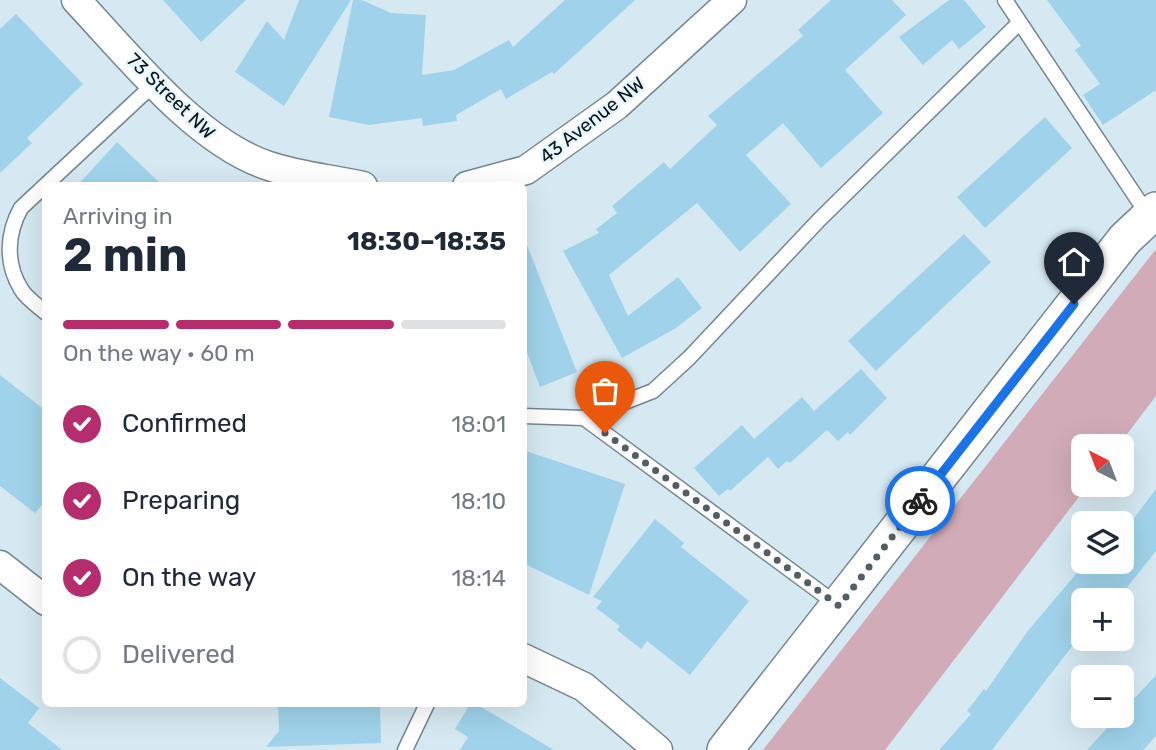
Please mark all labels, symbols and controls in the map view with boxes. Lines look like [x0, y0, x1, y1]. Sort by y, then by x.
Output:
street label: 73 Street NW [122, 48, 220, 144]
street label: 43 Avenue NW [535, 72, 649, 168]
text: Arriving in [63, 202, 173, 230]
text: 18:30–18:35 [347, 226, 506, 257]
text: 2 min [63, 228, 188, 283]
pin [1044, 232, 1104, 304]
icon: home [1055, 243, 1093, 281]
text: On the way · 60 m [63, 339, 255, 367]
pin [575, 361, 635, 433]
icon: bag [586, 372, 624, 410]
icon: check [63, 405, 101, 443]
text: Confirmed [122, 408, 247, 439]
text: 18:01 [451, 410, 506, 438]
north arrow [1071, 434, 1134, 497]
map controls [1071, 434, 1134, 728]
courier [885, 466, 955, 536]
icon: check [63, 482, 101, 520]
icon: bike [901, 482, 939, 520]
text: Preparing [122, 485, 240, 516]
text: 18:10 [451, 487, 506, 515]
button: layers [1071, 511, 1134, 574]
icon: check [63, 559, 101, 597]
text: On the way [122, 562, 256, 593]
text: 18:14 [452, 564, 506, 592]
button: + [1071, 588, 1134, 651]
text: Delivered [122, 639, 235, 670]
button: − [1071, 665, 1134, 728]

